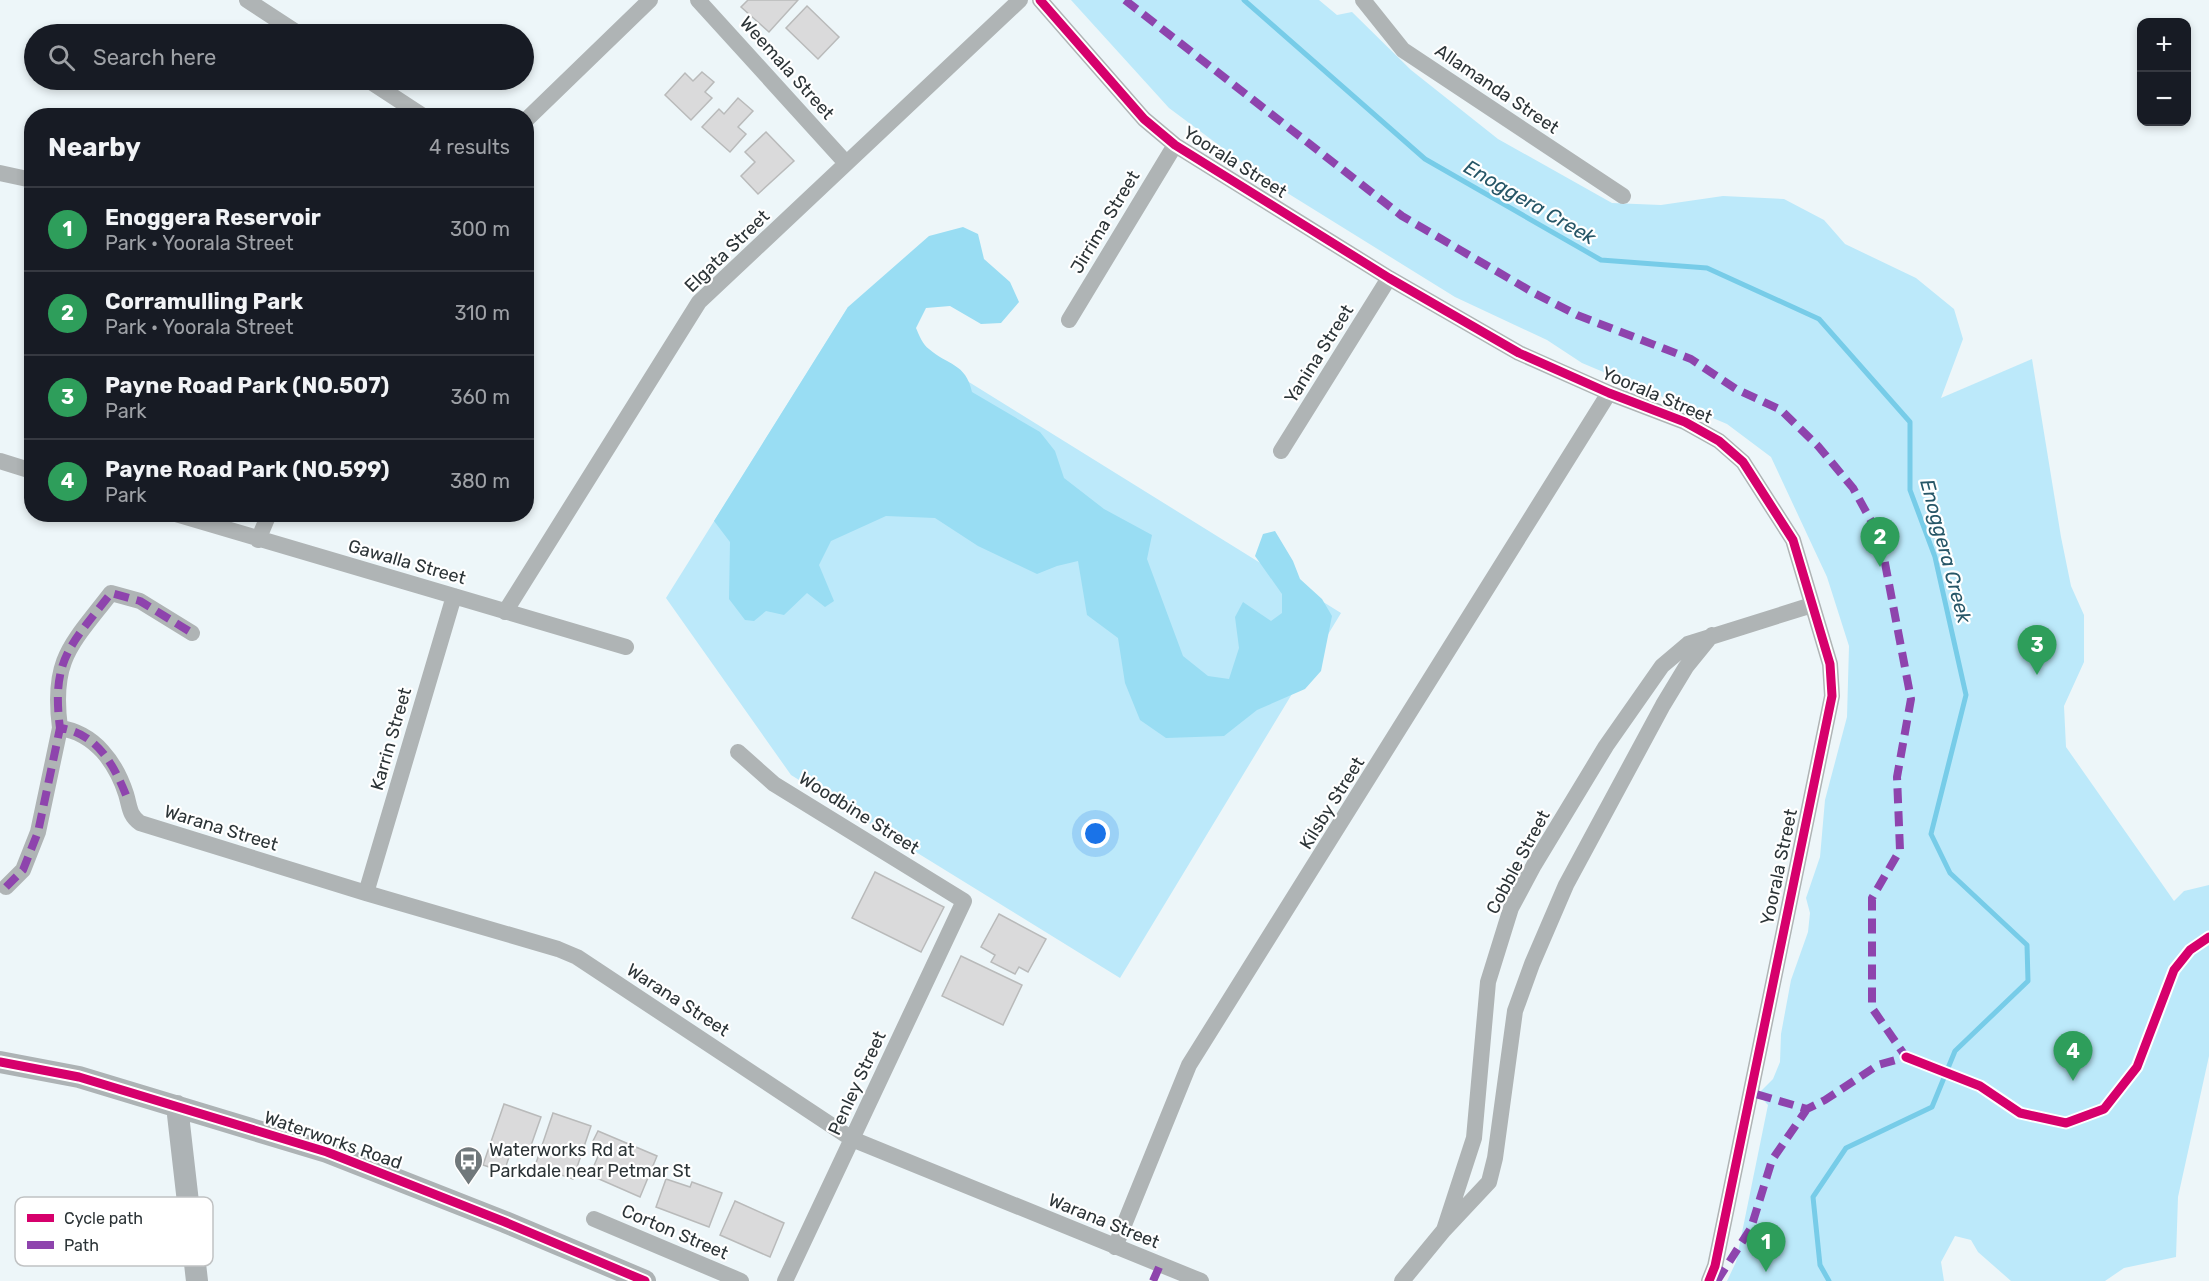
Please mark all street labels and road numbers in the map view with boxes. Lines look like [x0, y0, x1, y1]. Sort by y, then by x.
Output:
street label: Weemala Street [735, 12, 839, 124]
street label: Allamanda Street [1431, 39, 1563, 139]
street label: Yoorala Street [1179, 121, 1291, 203]
street label: Jirrima Street [1066, 167, 1144, 277]
street label: Elgata Street [680, 205, 774, 297]
street label: Yanina Street [1280, 301, 1358, 407]
street label: Yoorala Street [1598, 362, 1716, 428]
street label: Gawalla Street [346, 535, 468, 589]
street label: Karrin Street [366, 685, 416, 793]
street label: Kilsby Street [1295, 753, 1369, 853]
street label: Woodbine Street [795, 767, 923, 859]
street label: Warana Street [161, 800, 281, 856]
street label: Cobble Street [1481, 806, 1555, 918]
street label: Yoorala Street [1756, 807, 1802, 927]
street label: Warana Street [623, 959, 733, 1041]
street label: Penley Street [823, 1027, 891, 1139]
street label: Waterworks Road [261, 1106, 405, 1174]
street label: Warana Street [1045, 1189, 1163, 1253]
street label: Corton Street [618, 1200, 732, 1264]

